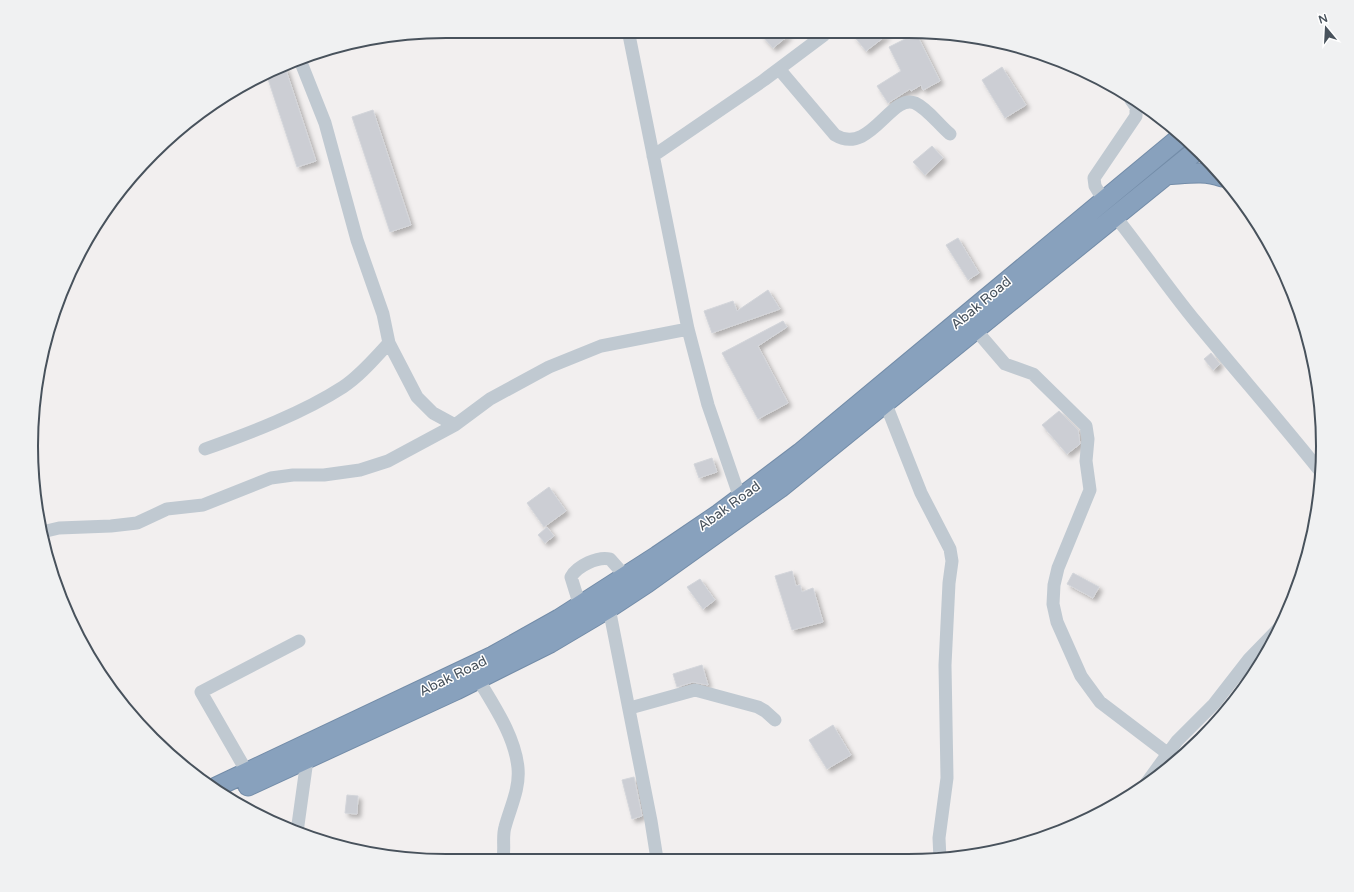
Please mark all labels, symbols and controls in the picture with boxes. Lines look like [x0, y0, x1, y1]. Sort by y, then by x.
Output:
north arrow [1306, 8, 1346, 48]
text: N [1317, 11, 1329, 27]
street label: Abak Road [947, 273, 1015, 333]
street label: Abak Road [694, 478, 764, 534]
street label: Abak Road [416, 652, 490, 700]

